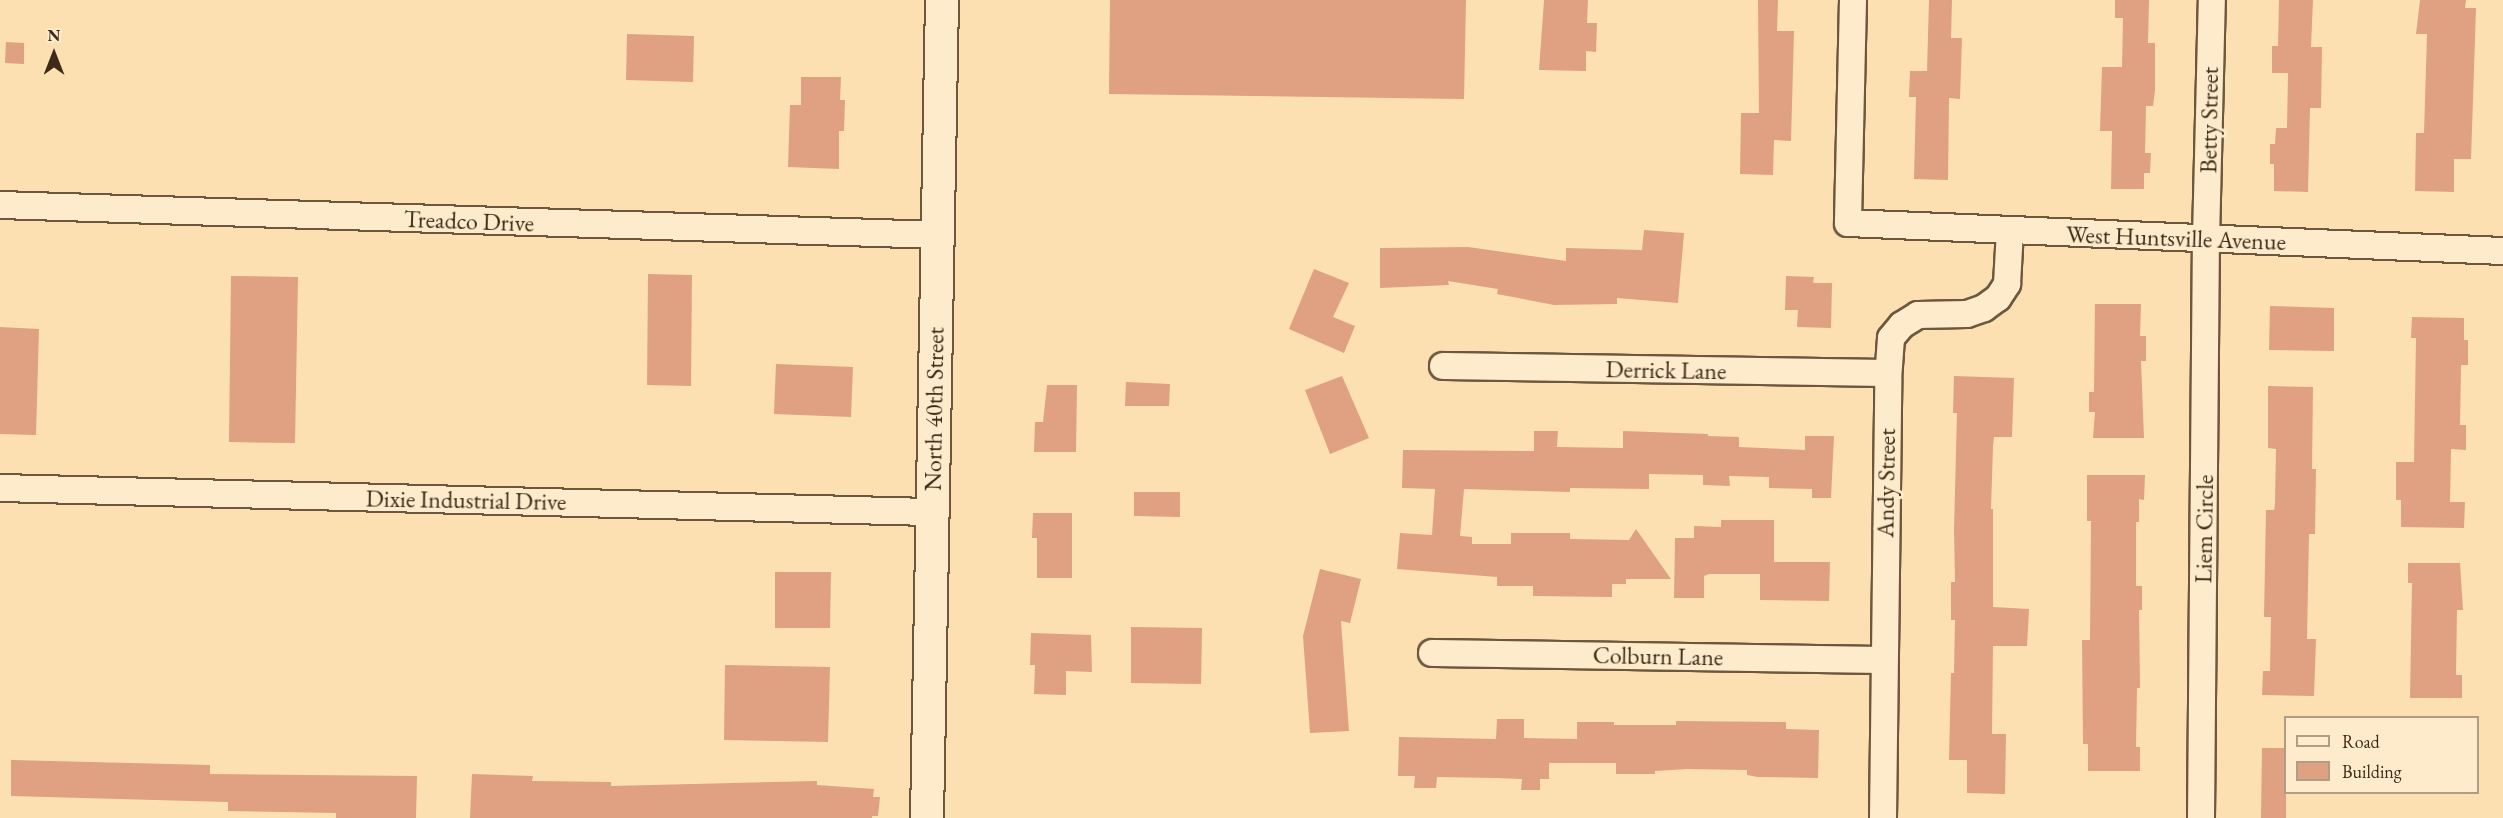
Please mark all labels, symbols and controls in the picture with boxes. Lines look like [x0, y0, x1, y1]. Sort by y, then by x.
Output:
north arrow [24, 24, 84, 84]
text: N [48, 25, 60, 46]
street label: Betty Street [2194, 66, 2224, 174]
street label: Treadco Drive [404, 204, 534, 238]
street label: West Huntsville Avenue [2066, 220, 2286, 256]
street label: North 40th Street [918, 327, 950, 491]
street label: Derrick Lane [1605, 355, 1727, 385]
street label: Andy Street [1871, 428, 1901, 538]
street label: Liem Circle [2189, 474, 2219, 584]
street label: Dixie Industrial Drive [365, 484, 567, 516]
street label: Colburn Lane [1593, 640, 1723, 672]
legend [2284, 716, 2479, 794]
text: Road [2342, 730, 2380, 753]
text: Building [2342, 760, 2402, 783]

